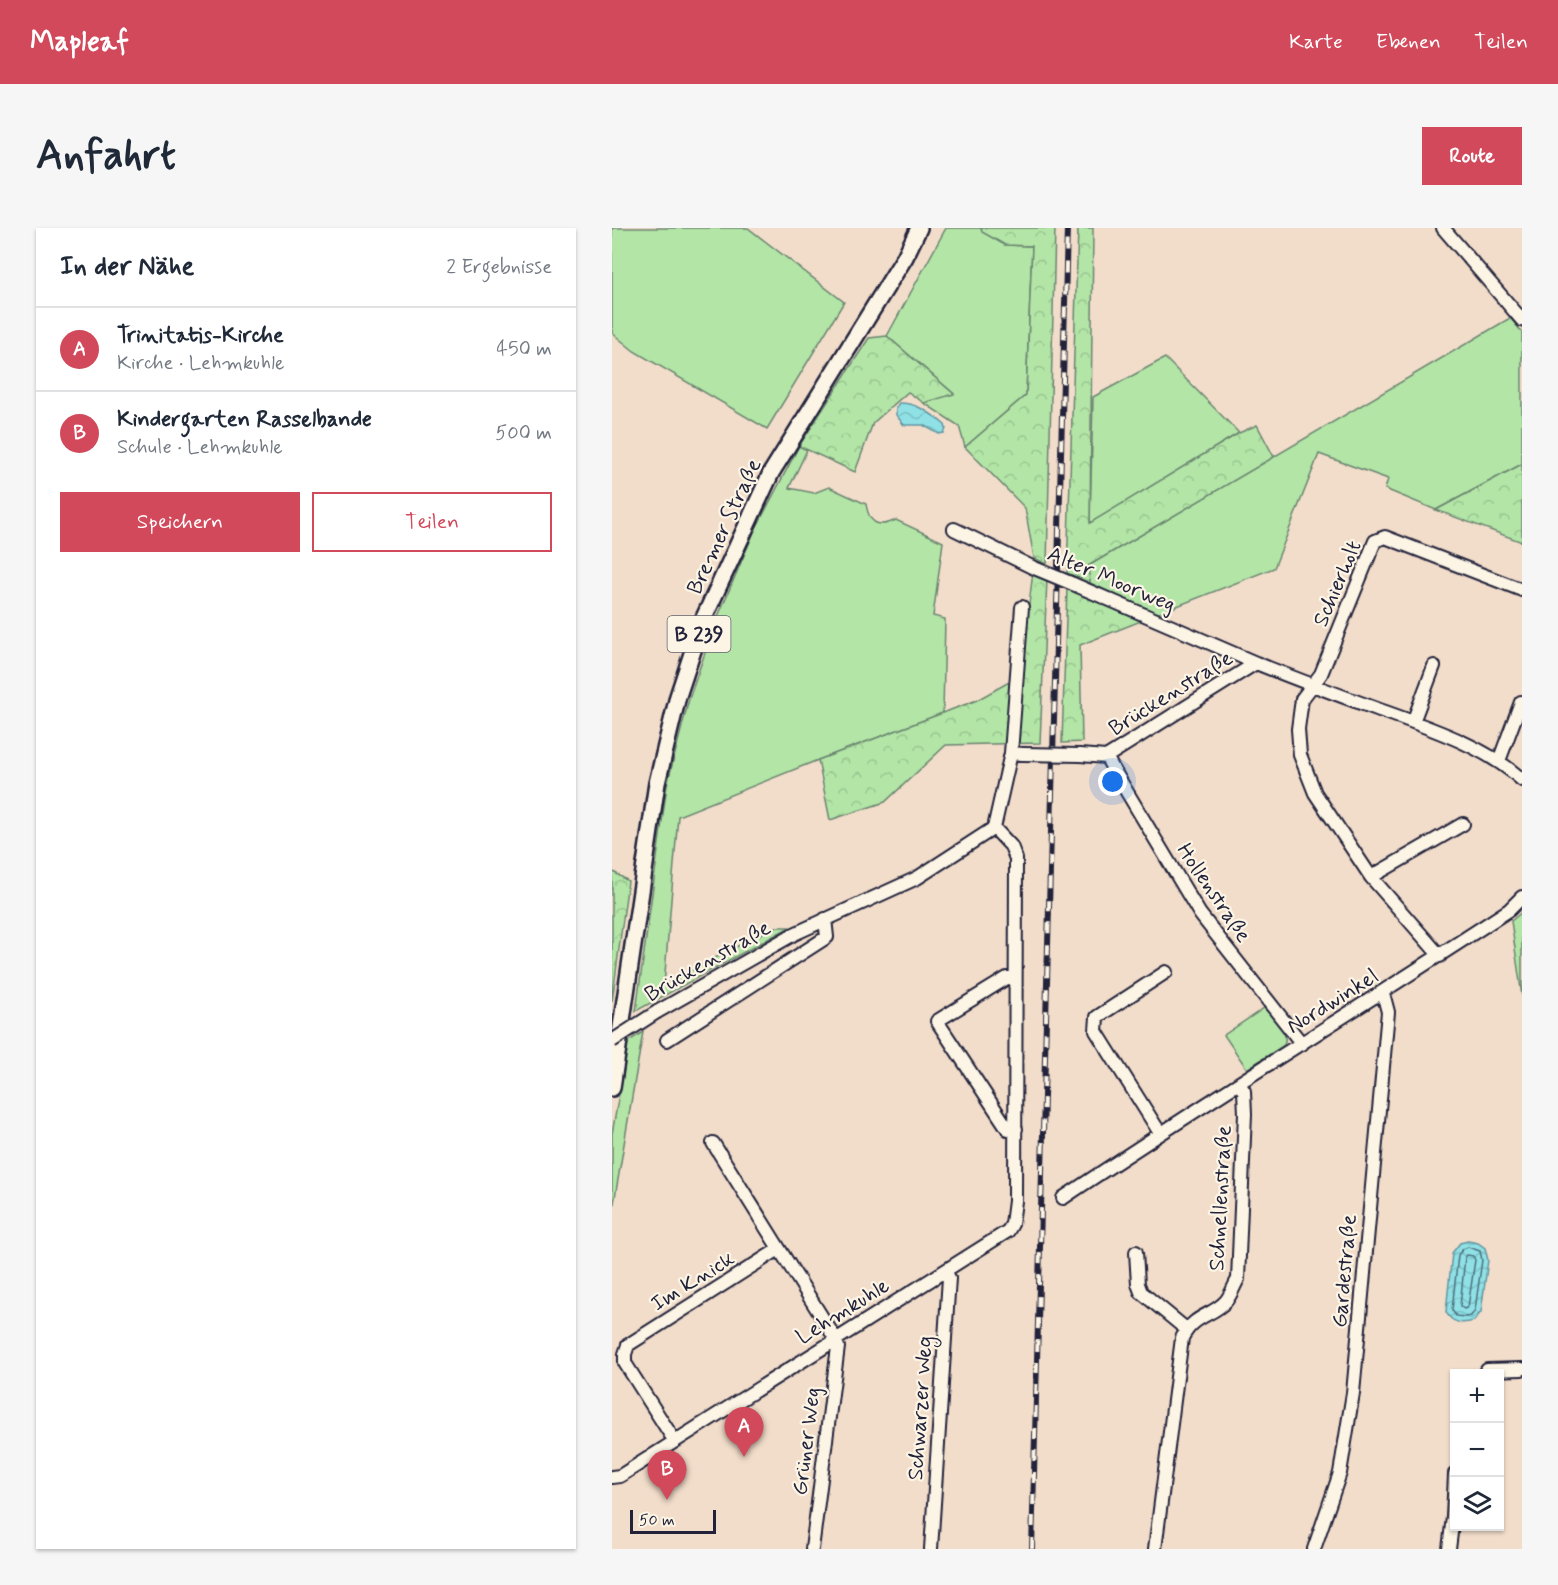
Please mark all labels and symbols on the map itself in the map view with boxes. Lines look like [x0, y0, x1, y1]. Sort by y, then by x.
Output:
street label: Bremer Straße [681, 454, 769, 599]
street label: Schierholt [1307, 536, 1368, 631]
street label: Alter Moorweg [1042, 540, 1180, 620]
road number: B 239 [668, 616, 730, 652]
street label: Brückenstraße [1104, 644, 1238, 743]
your location [1098, 767, 1127, 796]
street label: Hollenstraße [1170, 838, 1257, 948]
street label: Brückenstraße [640, 914, 776, 1009]
street label: Nordwinkel [1282, 963, 1384, 1041]
street label: Schnellenstraße [1203, 1124, 1239, 1272]
street label: Gardestraße [1326, 1213, 1364, 1329]
street label: Im Knick [646, 1245, 740, 1318]
street label: Lehmkuhle [791, 1272, 895, 1351]
street label: Schwarzer Weg [902, 1335, 943, 1482]
street label: Grüner Weg [786, 1386, 829, 1497]
pin: A [724, 1408, 764, 1457]
pin: B [648, 1450, 686, 1500]
scale bar [630, 1507, 716, 1534]

